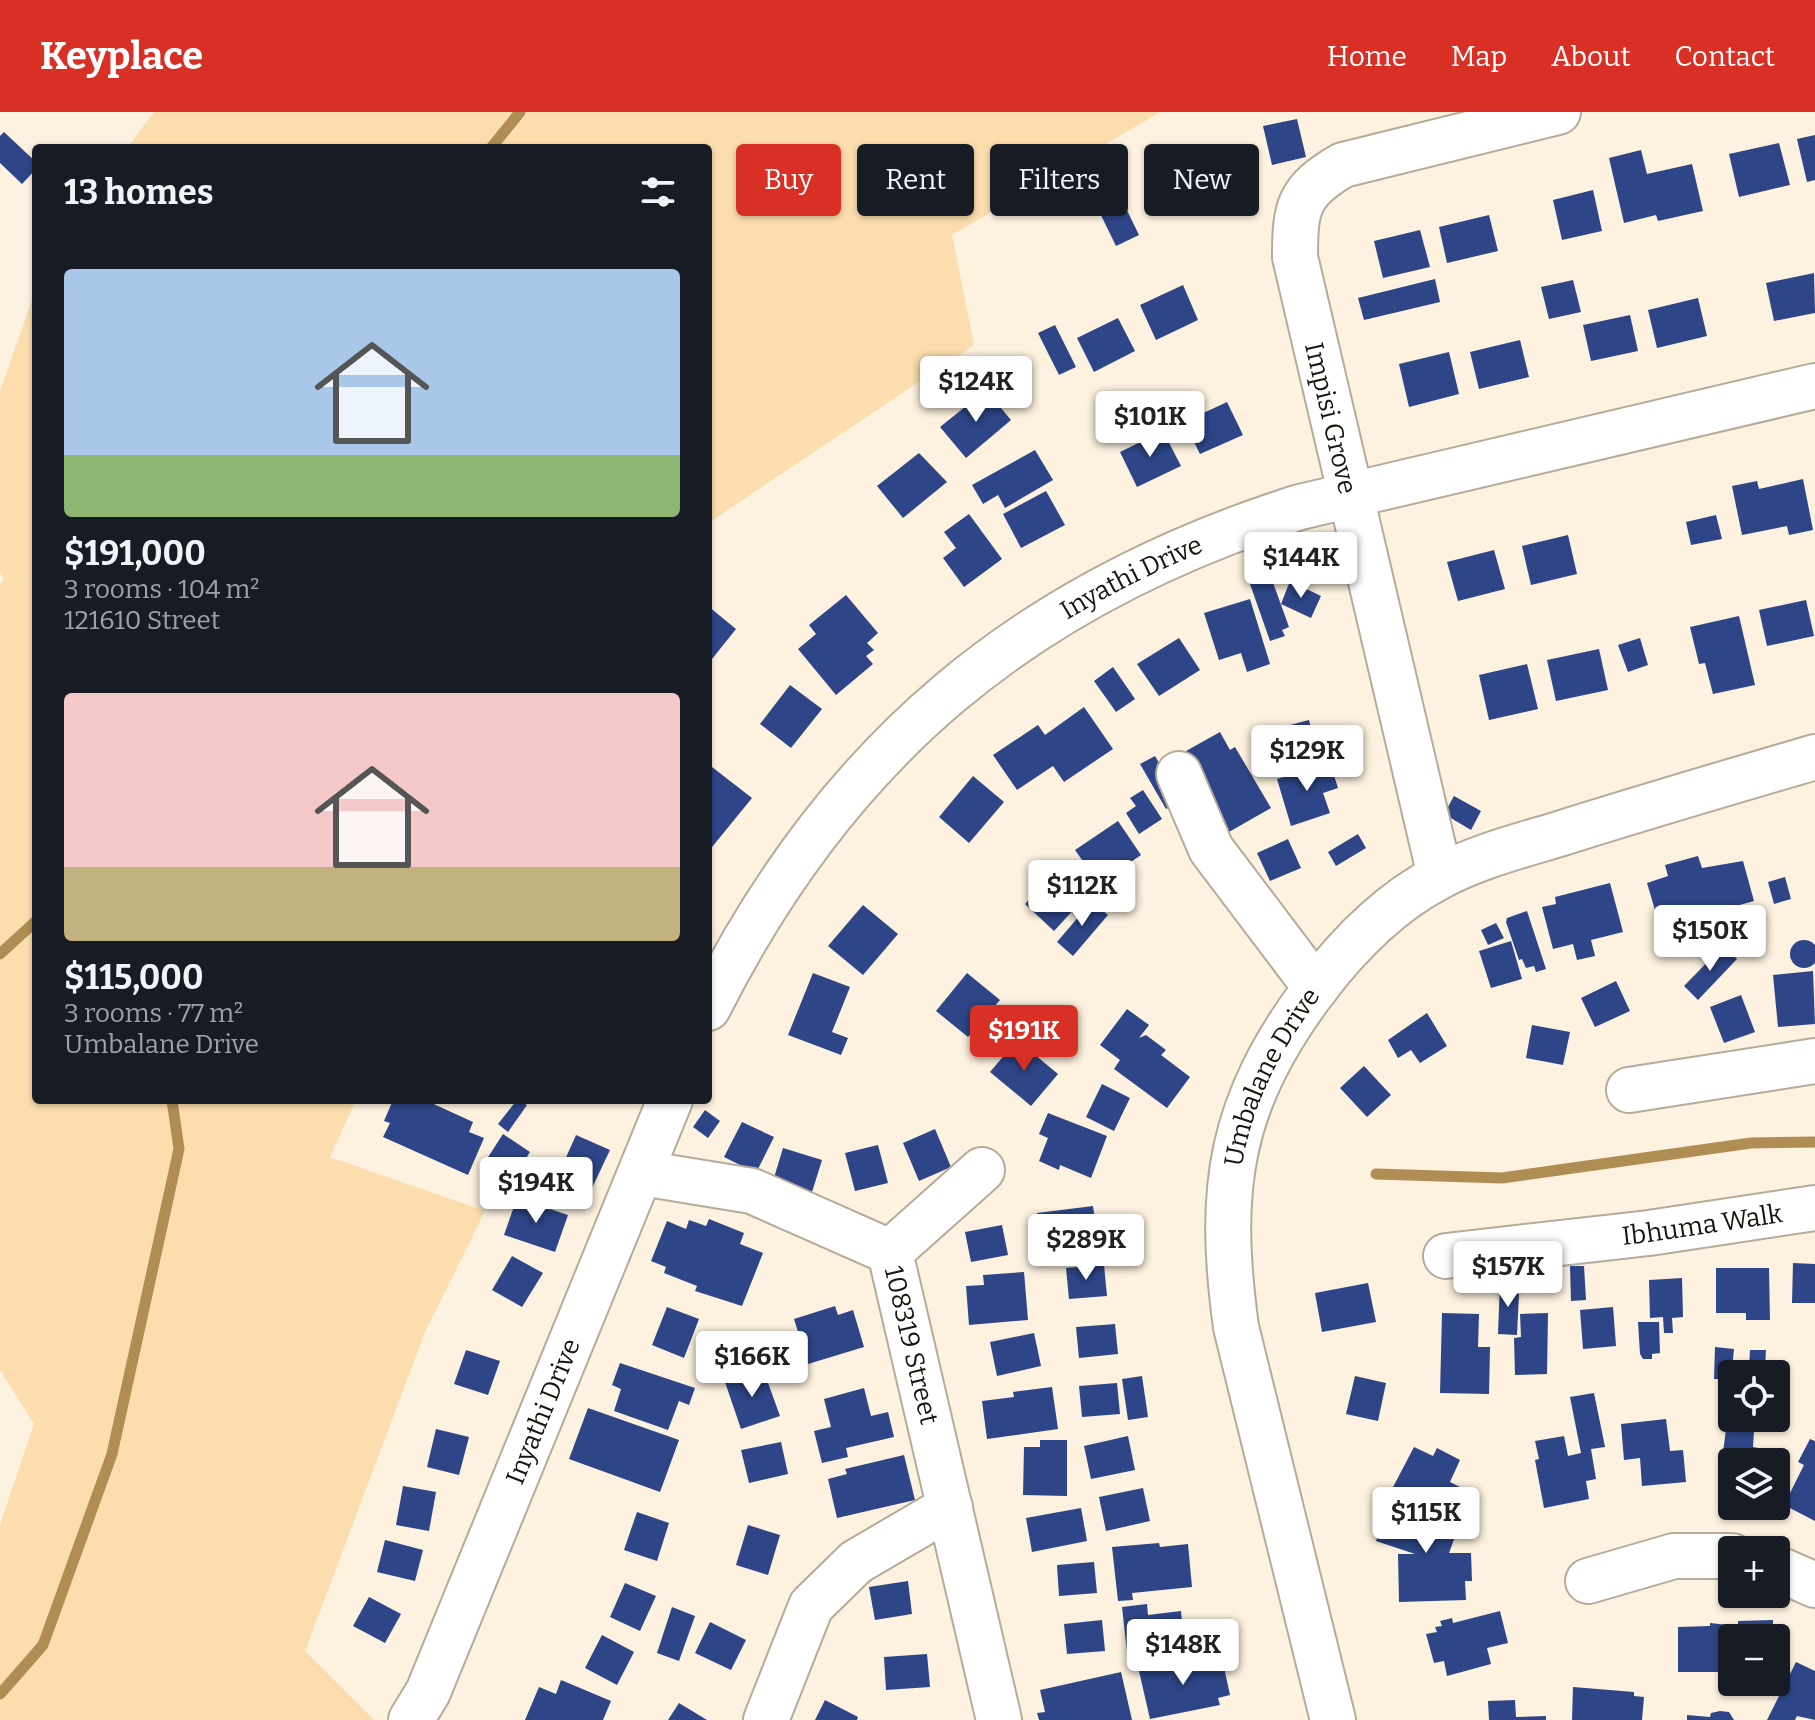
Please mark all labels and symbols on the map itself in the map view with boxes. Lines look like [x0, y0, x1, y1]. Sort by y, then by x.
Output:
street label: Impisi Grove [1298, 339, 1363, 497]
pin: $124K [920, 356, 1032, 424]
pin: $101K [1094, 391, 1206, 459]
street label: Inyathi Drive [1055, 529, 1207, 626]
pin: $144K [1245, 532, 1357, 600]
pin: $129K [1251, 725, 1363, 793]
pin: $112K [1026, 860, 1138, 928]
pin: $150K [1654, 905, 1766, 973]
street label: Umbalane Drive [1218, 982, 1326, 1169]
pin: $191K [968, 1005, 1080, 1073]
pin: $194K [480, 1157, 592, 1225]
street label: Ibhuma Walk [1620, 1198, 1785, 1252]
pin: $289K [1030, 1214, 1142, 1282]
pin: $157K [1452, 1241, 1564, 1309]
street label: 108319 Street [878, 1263, 945, 1428]
pin: $166K [696, 1331, 808, 1399]
street label: Inyathi Drive [500, 1334, 587, 1489]
pin: $115K [1370, 1487, 1482, 1555]
pin: $148K [1127, 1619, 1239, 1687]

